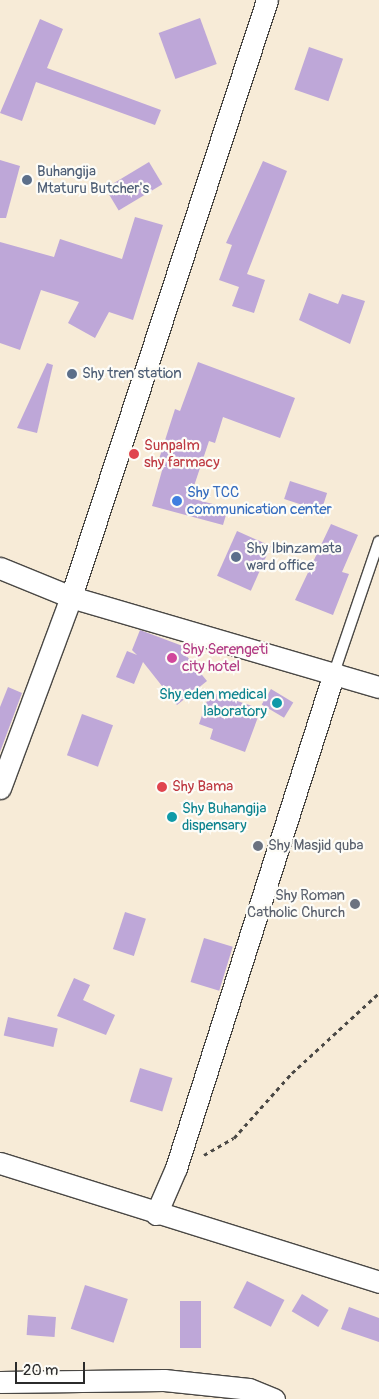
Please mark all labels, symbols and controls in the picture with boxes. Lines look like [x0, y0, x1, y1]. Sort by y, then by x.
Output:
place label: Buhangija Mtaturu Butcher's [37, 162, 149, 197]
marker: Buhangija Mtaturu Butcher's [21, 174, 33, 186]
place label: Shy tren station [82, 365, 182, 383]
marker: Shy tren station [66, 368, 78, 380]
place label: Sunpalm shy farmacy [144, 436, 220, 471]
marker: Sunpalm shy farmacy [128, 448, 140, 460]
place label: Shy TCC communication center [187, 483, 332, 518]
marker: Shy TCC communication center [171, 495, 183, 507]
place label: Shy Ibinzamata ward office [246, 539, 342, 574]
marker: Shy Ibinzamata ward office [230, 551, 242, 563]
place label: Shy Serengeti city hotel [182, 640, 268, 675]
marker: Shy Serengeti city hotel [166, 652, 178, 664]
place label: Shy eden medical laboratory [159, 685, 267, 720]
marker: Shy eden medical laboratory [271, 697, 283, 709]
place label: Shy Bama [172, 778, 233, 796]
marker: Shy Bama [156, 781, 168, 793]
place label: Shy Buhangija dispensary [182, 799, 266, 834]
marker: Shy Buhangija dispensary [166, 811, 178, 823]
place label: Shy Masjid quba [268, 837, 364, 855]
marker: Shy Masjid quba [252, 840, 264, 852]
place label: Shy Roman Catholic Church [247, 886, 345, 921]
marker: Shy Roman Catholic Church [349, 898, 361, 910]
scale bar [18, 1352, 88, 1384]
text: 20 m [23, 1361, 58, 1380]

